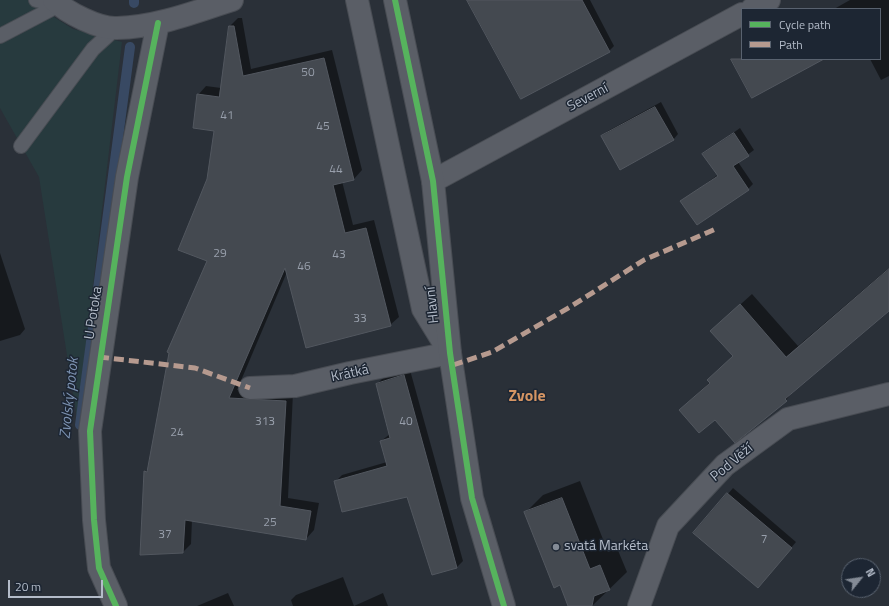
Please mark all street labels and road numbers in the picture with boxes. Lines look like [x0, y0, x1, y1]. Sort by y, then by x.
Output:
street label: Severní [565, 80, 611, 116]
street label: U Potoka [82, 285, 106, 341]
street label: Hlavní [423, 286, 443, 324]
street label: Krátká [329, 362, 371, 386]
street label: Pod Věží [707, 440, 757, 486]

